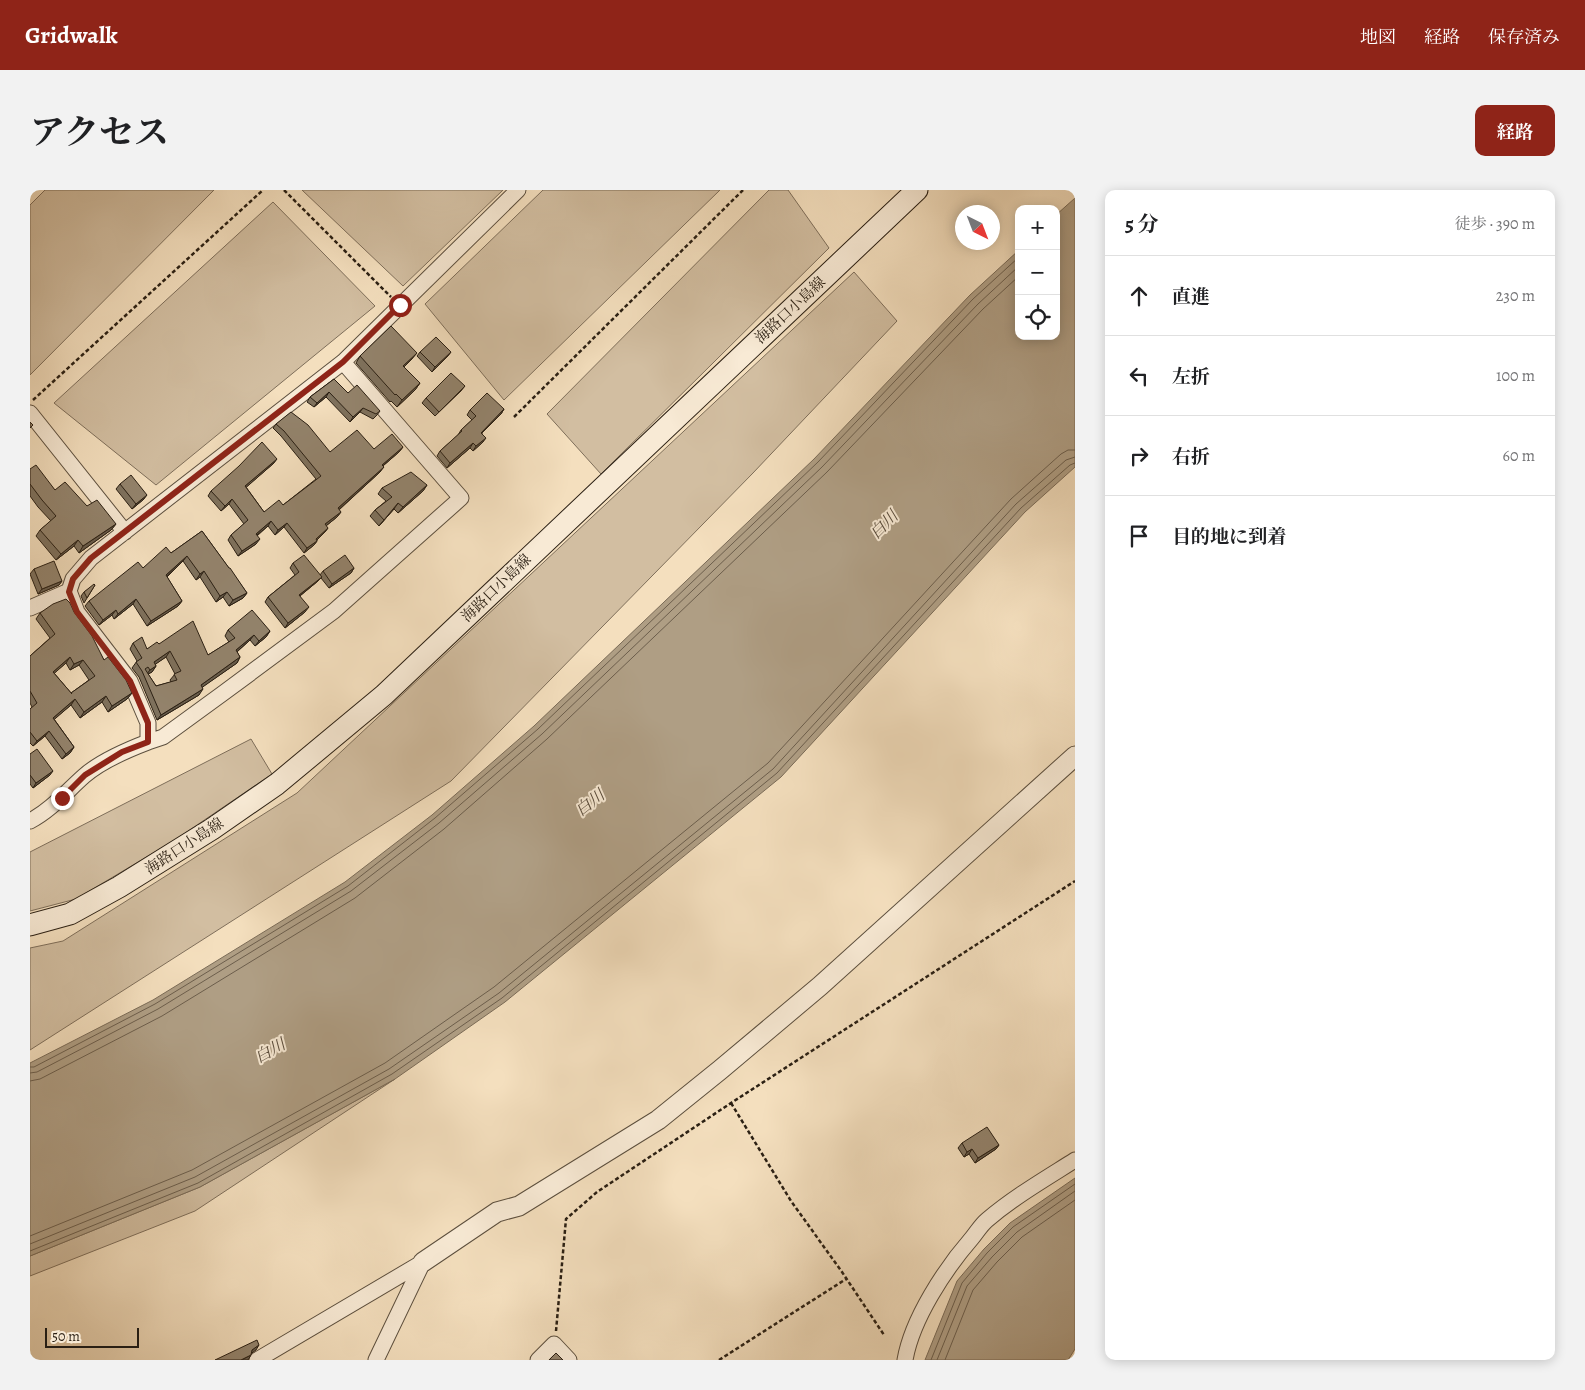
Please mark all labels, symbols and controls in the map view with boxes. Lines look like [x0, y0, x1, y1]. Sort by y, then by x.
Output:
text: Gridwalk [25, 19, 118, 51]
text: 地図 [1360, 25, 1396, 49]
text: 経路 [1424, 25, 1460, 49]
text: 保存済み [1488, 25, 1560, 49]
button: 経路 [1475, 105, 1555, 156]
text: アクセス [30, 108, 169, 156]
north arrow [955, 205, 1000, 250]
map controls [1015, 205, 1060, 340]
button: + [1015, 205, 1060, 250]
text: 5 分 [1125, 210, 1159, 238]
text: 徒歩 · 390 m [1455, 213, 1535, 235]
button: − [1015, 250, 1060, 295]
street label: 海路口小島線 [750, 272, 830, 348]
icon: ahead [1125, 282, 1153, 310]
text: 直進 [1172, 284, 1210, 310]
text: 230 m [1496, 285, 1535, 307]
route start [389, 294, 412, 317]
button: locate [1015, 295, 1060, 340]
icon: left [1125, 362, 1153, 390]
text: 左折 [1172, 364, 1210, 390]
text: 100 m [1496, 365, 1535, 387]
icon: right [1125, 442, 1153, 470]
text: 右折 [1172, 444, 1210, 470]
text: 60 m [1503, 445, 1535, 467]
water label: 白川 [865, 504, 905, 544]
icon: arrive [1125, 522, 1153, 550]
text: 目的地に到着 [1172, 524, 1286, 550]
street label: 海路口小島線 [457, 550, 535, 626]
water label: 白川 [571, 783, 611, 822]
route end [51, 787, 74, 810]
street label: 海路口小島線 [141, 813, 227, 879]
water label: 白川 [251, 1033, 291, 1068]
scale bar [45, 1325, 139, 1348]
text: 50 m [52, 1327, 80, 1346]

